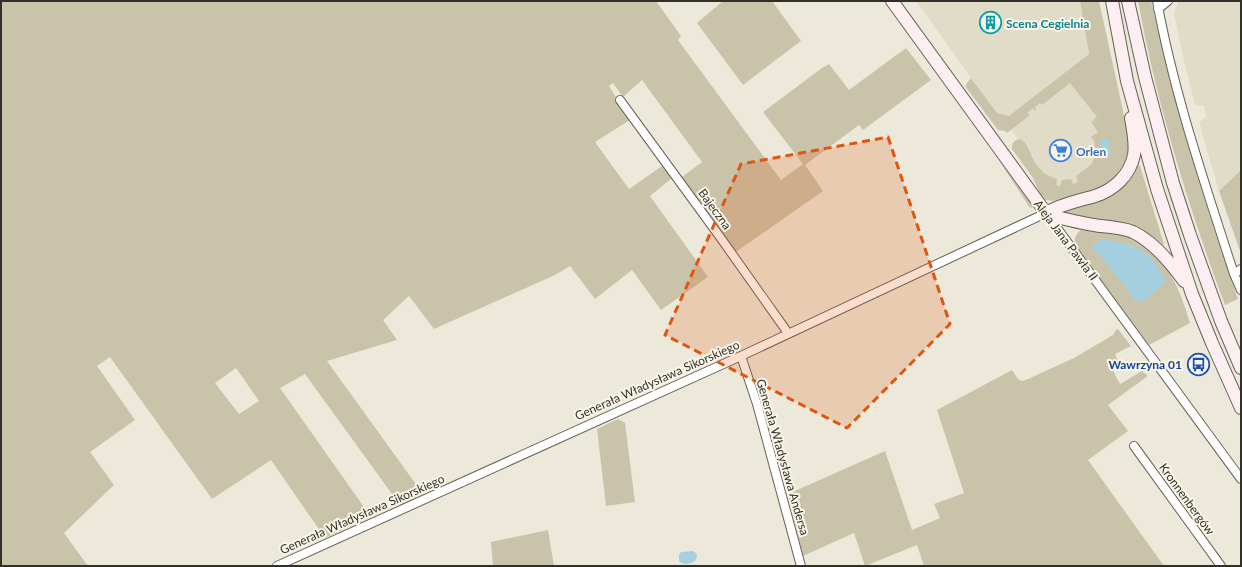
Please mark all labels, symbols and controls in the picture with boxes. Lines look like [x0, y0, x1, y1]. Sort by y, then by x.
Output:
building icon: Scena Cegielnia [978, 10, 1004, 36]
place label: Scena Cegielnia [1006, 16, 1089, 31]
supermarket icon: Orlen [1047, 138, 1073, 164]
place label: Orlen [1076, 144, 1106, 159]
street label: Bajeczna [695, 186, 735, 232]
street label: Aleja Jana Pawła II [1031, 197, 1101, 283]
street label: Generała Władysława Sikorskiego [572, 337, 742, 423]
bus stop icon: Wawrzyna 01 [1185, 351, 1211, 377]
place label: Wawrzyna 01 [1108, 357, 1182, 372]
street label: Generała Władysława Andersa [753, 377, 813, 537]
street label: Kronnenbergów [1156, 460, 1218, 538]
street label: Generała Władysława Sikorskiego [277, 471, 447, 557]

